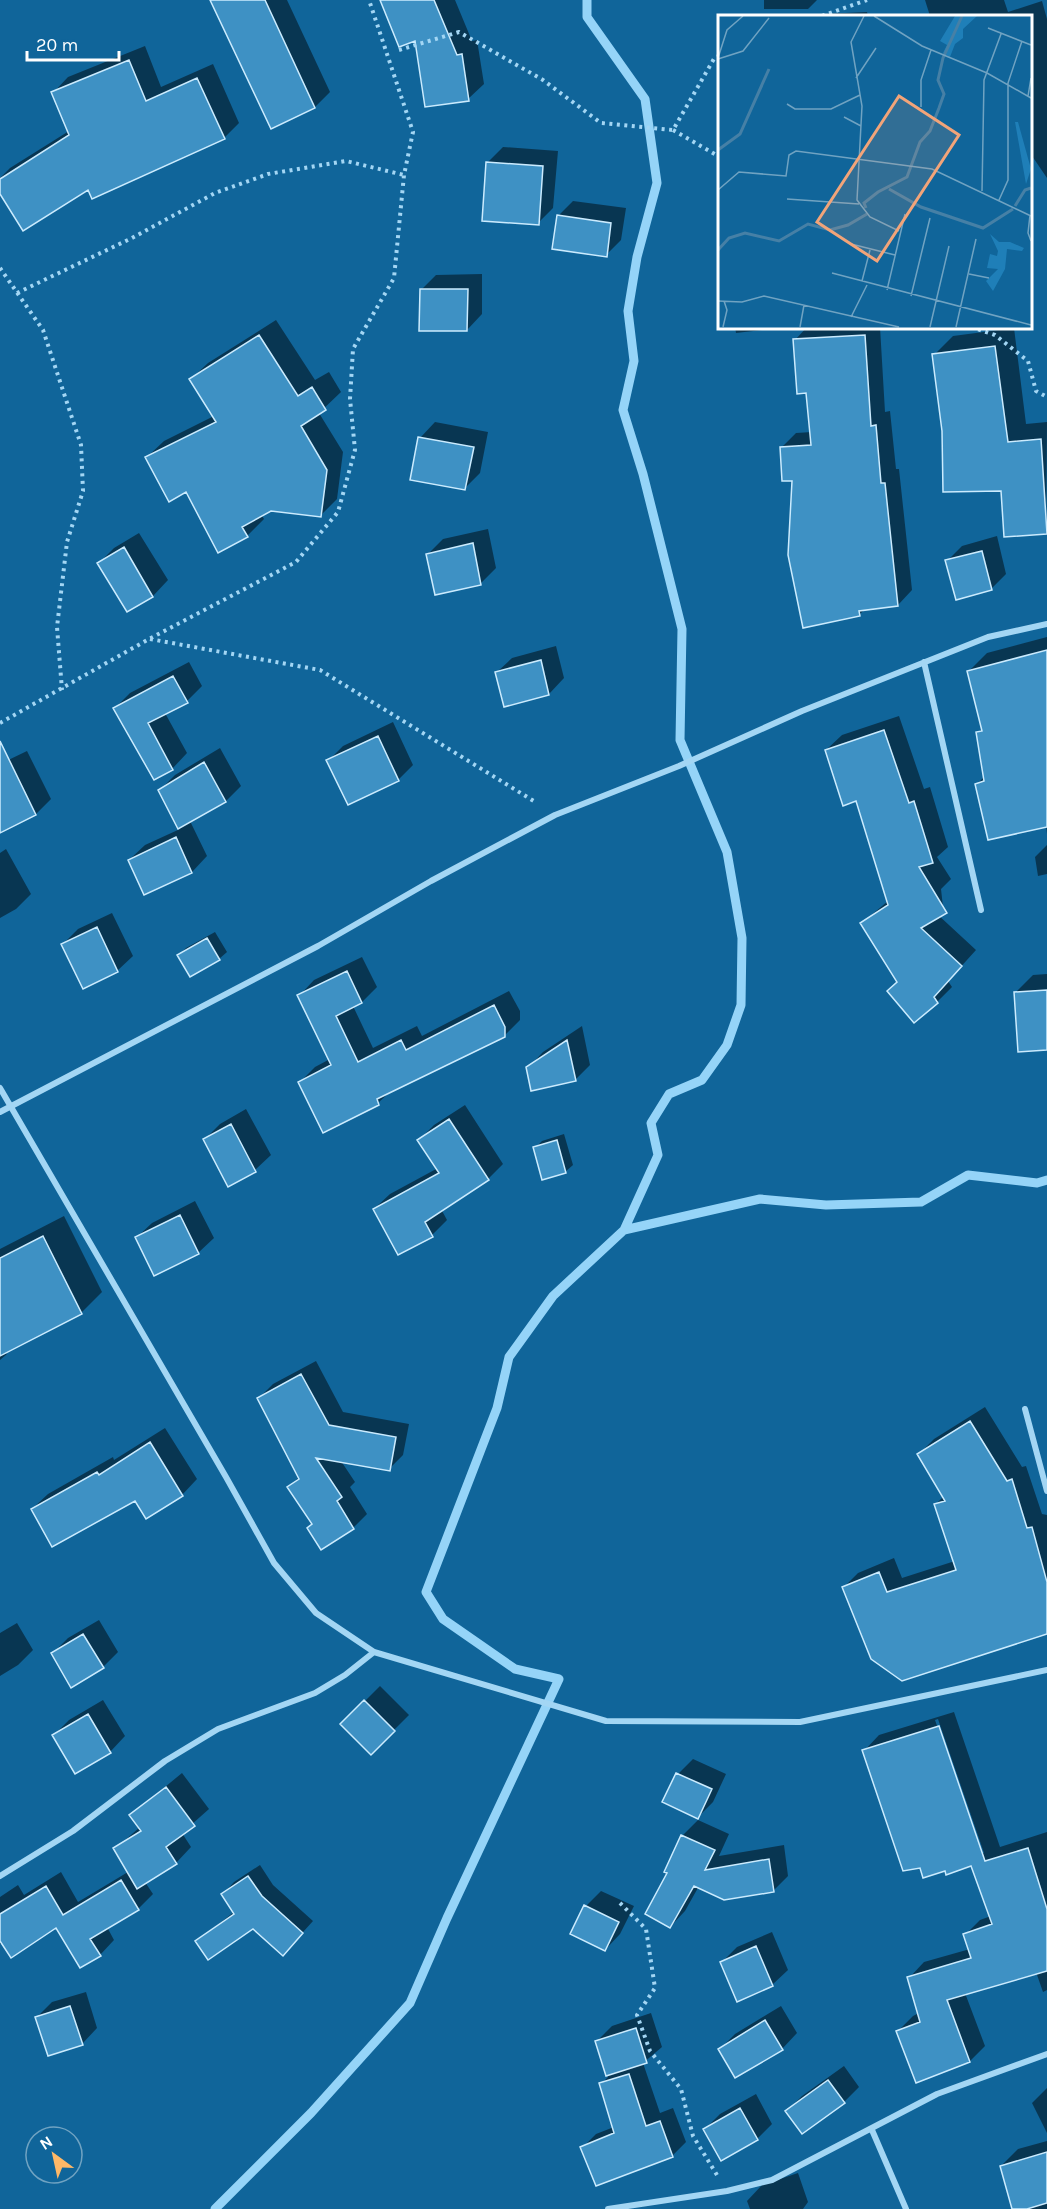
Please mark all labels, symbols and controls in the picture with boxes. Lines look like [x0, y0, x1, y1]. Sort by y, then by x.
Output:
inset map [718, 15, 1032, 328]
scale bar [27, 24, 118, 62]
text: 20 m [36, 34, 78, 56]
north arrow [24, 2125, 84, 2185]
text: N [36, 2132, 56, 2154]

